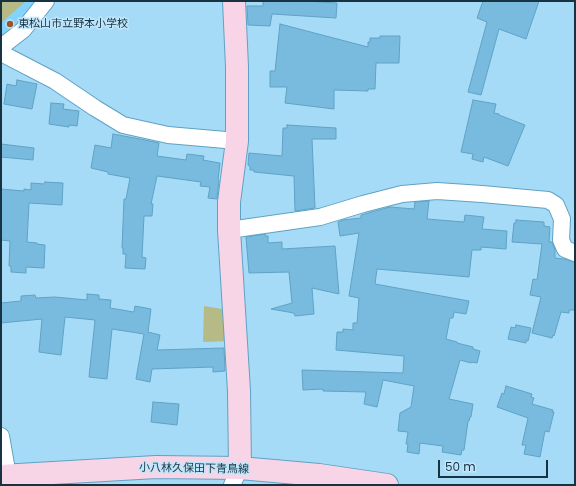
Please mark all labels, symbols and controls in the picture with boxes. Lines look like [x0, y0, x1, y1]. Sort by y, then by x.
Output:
place label: 東松山市立野本小学校 [18, 17, 128, 31]
marker: 東松山市立野本小学校 [5, 19, 15, 29]
scale bar [440, 452, 550, 478]
text: 50 m [445, 458, 476, 475]
street label: 小八林久保田下青鳥線 [139, 461, 249, 477]

